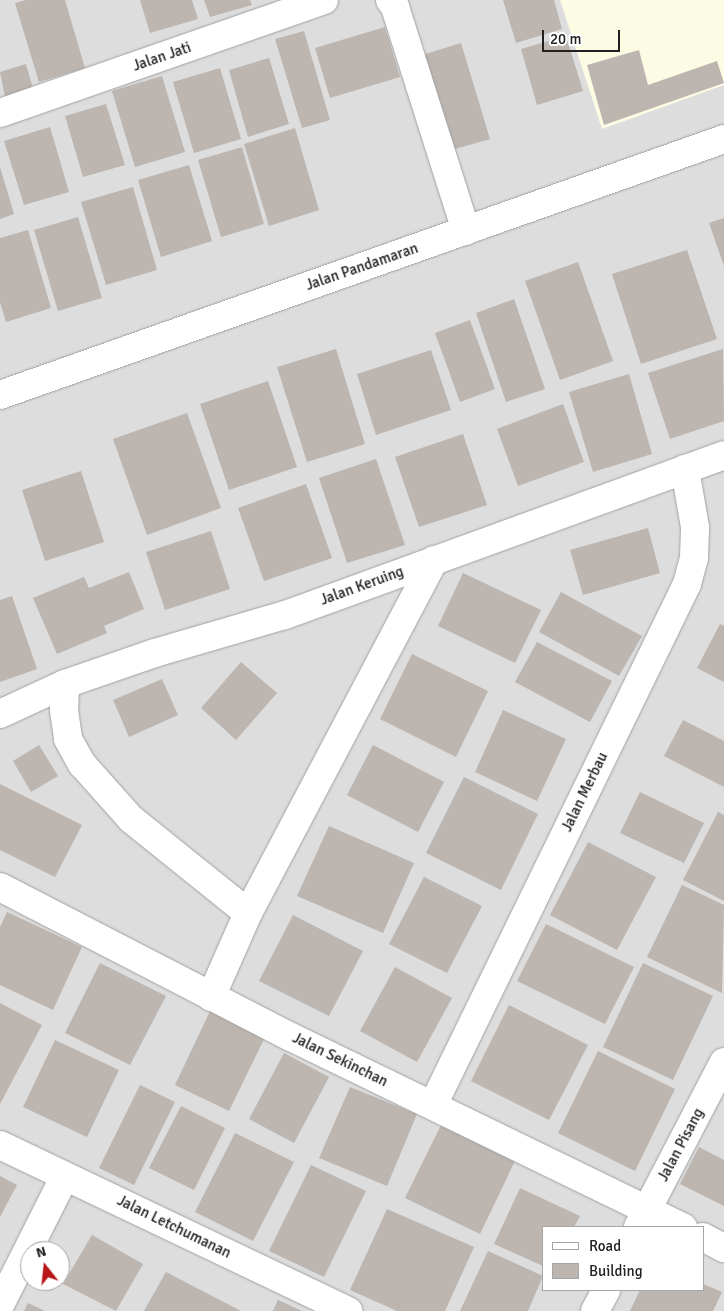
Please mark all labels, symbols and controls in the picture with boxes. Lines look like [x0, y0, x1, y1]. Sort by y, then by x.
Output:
scale bar [544, 20, 622, 52]
text: 20 m [550, 30, 581, 48]
street label: Jalan Jati [130, 39, 194, 75]
street label: Jalan Pandamaran [303, 239, 421, 295]
street label: Jalan Keruing [318, 563, 406, 609]
street label: Jalan Merbau [558, 749, 612, 835]
street label: Jalan Sekinchan [289, 1029, 391, 1091]
street label: Jalan Pisang [654, 1105, 708, 1185]
street label: Jalan Letchumanan [114, 1192, 234, 1262]
legend [542, 1226, 704, 1291]
text: Road [589, 1237, 621, 1255]
north arrow [20, 1241, 70, 1291]
text: N [34, 1243, 48, 1262]
text: Building [589, 1262, 643, 1280]

